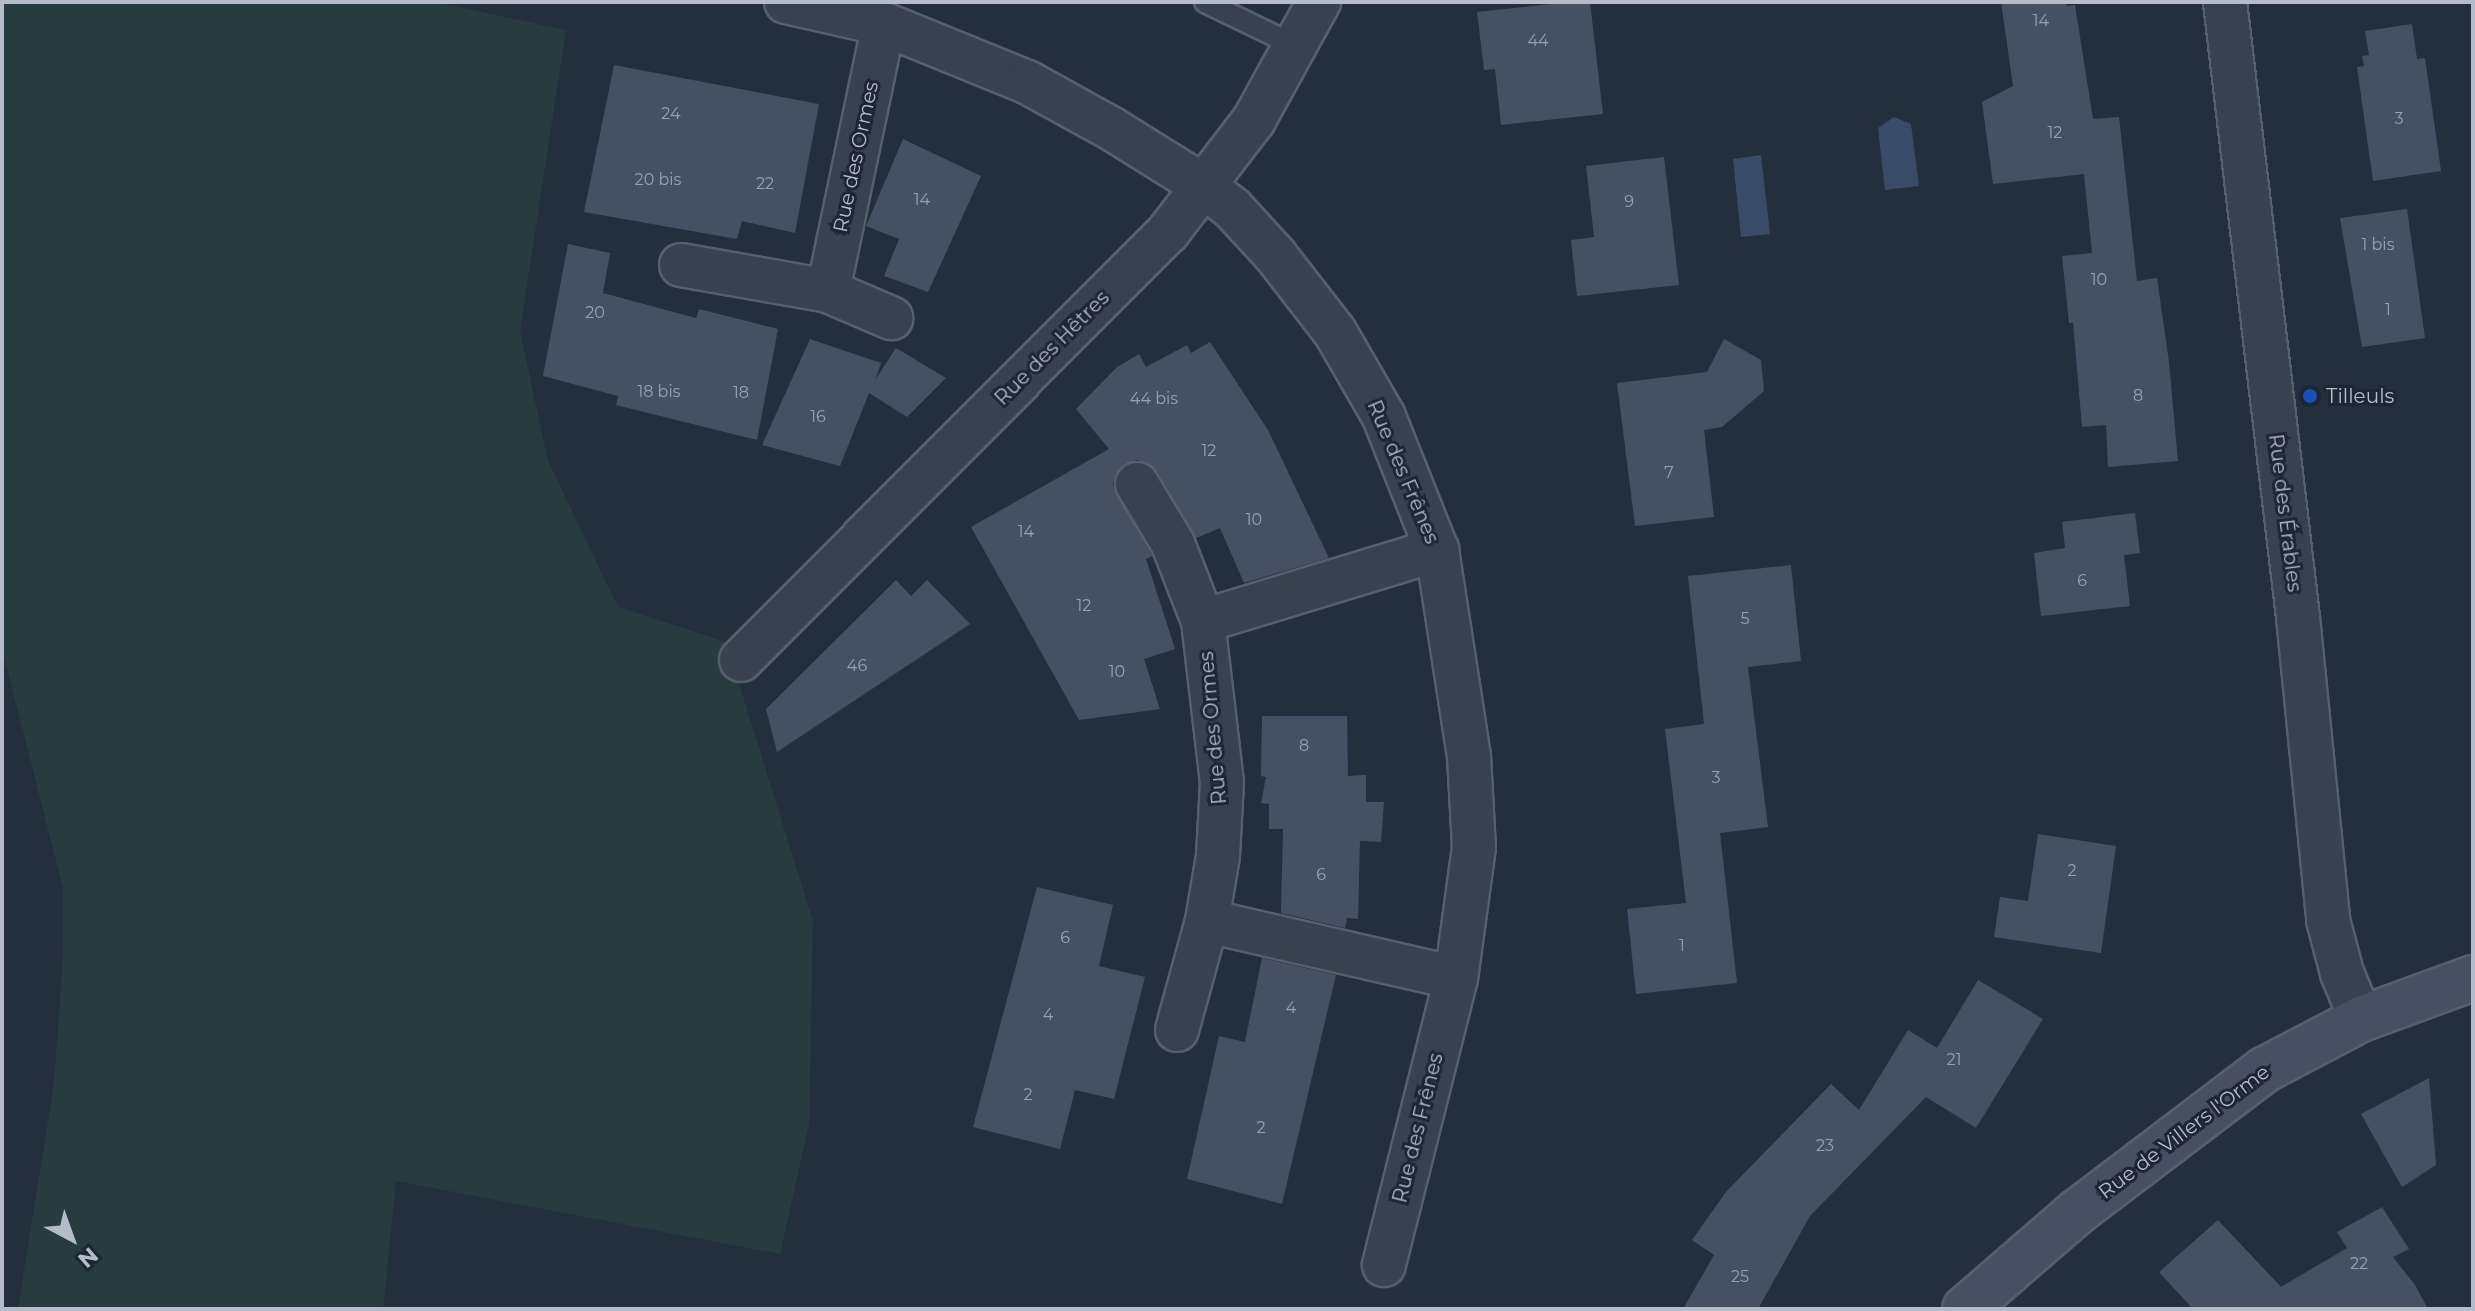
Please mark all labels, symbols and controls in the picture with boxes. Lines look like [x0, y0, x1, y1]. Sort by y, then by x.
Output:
house number: 14 [2033, 11, 2049, 31]
house number: 44 [1527, 31, 1549, 51]
street label: Rue des Ormes [828, 79, 884, 235]
house number: 24 [661, 104, 681, 124]
house number: 3 [2394, 109, 2404, 129]
house number: 12 [2048, 123, 2062, 143]
house number: 20 bis [635, 170, 681, 190]
house number: 22 [756, 174, 774, 194]
house number: 14 [914, 190, 930, 210]
house number: 9 [1624, 192, 1634, 212]
house number: 1 bis [2362, 235, 2394, 255]
house number: 10 [2091, 270, 2107, 290]
street label: Rue des Hêtres [990, 286, 1114, 410]
house number: 1 [2385, 300, 2391, 320]
house number: 20 [585, 303, 605, 323]
house number: 18 bis [637, 382, 681, 402]
house number: 18 [733, 383, 749, 403]
place label: Tilleuls [2326, 384, 2394, 408]
house number: 8 [2133, 386, 2143, 406]
marker: Tilleuls [2301, 387, 2319, 405]
house number: 44 bis [1130, 389, 1178, 409]
street label: Rue des Frênes [1362, 397, 1444, 547]
house number: 16 [810, 407, 826, 427]
street label: Rue des Érables [2263, 433, 2307, 593]
house number: 12 [1202, 441, 1216, 461]
house number: 7 [1664, 463, 1674, 483]
house number: 10 [1246, 510, 1262, 530]
house number: 14 [1018, 522, 1034, 542]
house number: 6 [2077, 571, 2087, 591]
house number: 12 [1077, 596, 1091, 616]
house number: 5 [1740, 609, 1750, 629]
street label: Rue des Ormes [1194, 650, 1232, 806]
house number: 46 [847, 656, 867, 676]
house number: 10 [1109, 662, 1125, 682]
house number: 8 [1299, 736, 1309, 756]
house number: 3 [1711, 768, 1721, 788]
house number: 2 [2067, 861, 2077, 881]
house number: 6 [1316, 865, 1326, 885]
house number: 6 [1060, 928, 1070, 948]
house number: 1 [1679, 936, 1685, 956]
house number: 4 [1286, 998, 1296, 1018]
house number: 4 [1043, 1005, 1053, 1025]
house number: 21 [1947, 1050, 1961, 1070]
street label: Rue des Frênes [1388, 1051, 1448, 1205]
street label: Rue de Villers l'Orme [2094, 1060, 2274, 1204]
house number: 2 [1023, 1085, 1033, 1105]
house number: 2 [1256, 1118, 1266, 1138]
house number: 23 [1816, 1136, 1834, 1156]
north arrow [32, 1199, 112, 1279]
text: N [73, 1241, 104, 1274]
house number: 22 [2350, 1254, 2368, 1274]
house number: 25 [1731, 1267, 1749, 1287]

